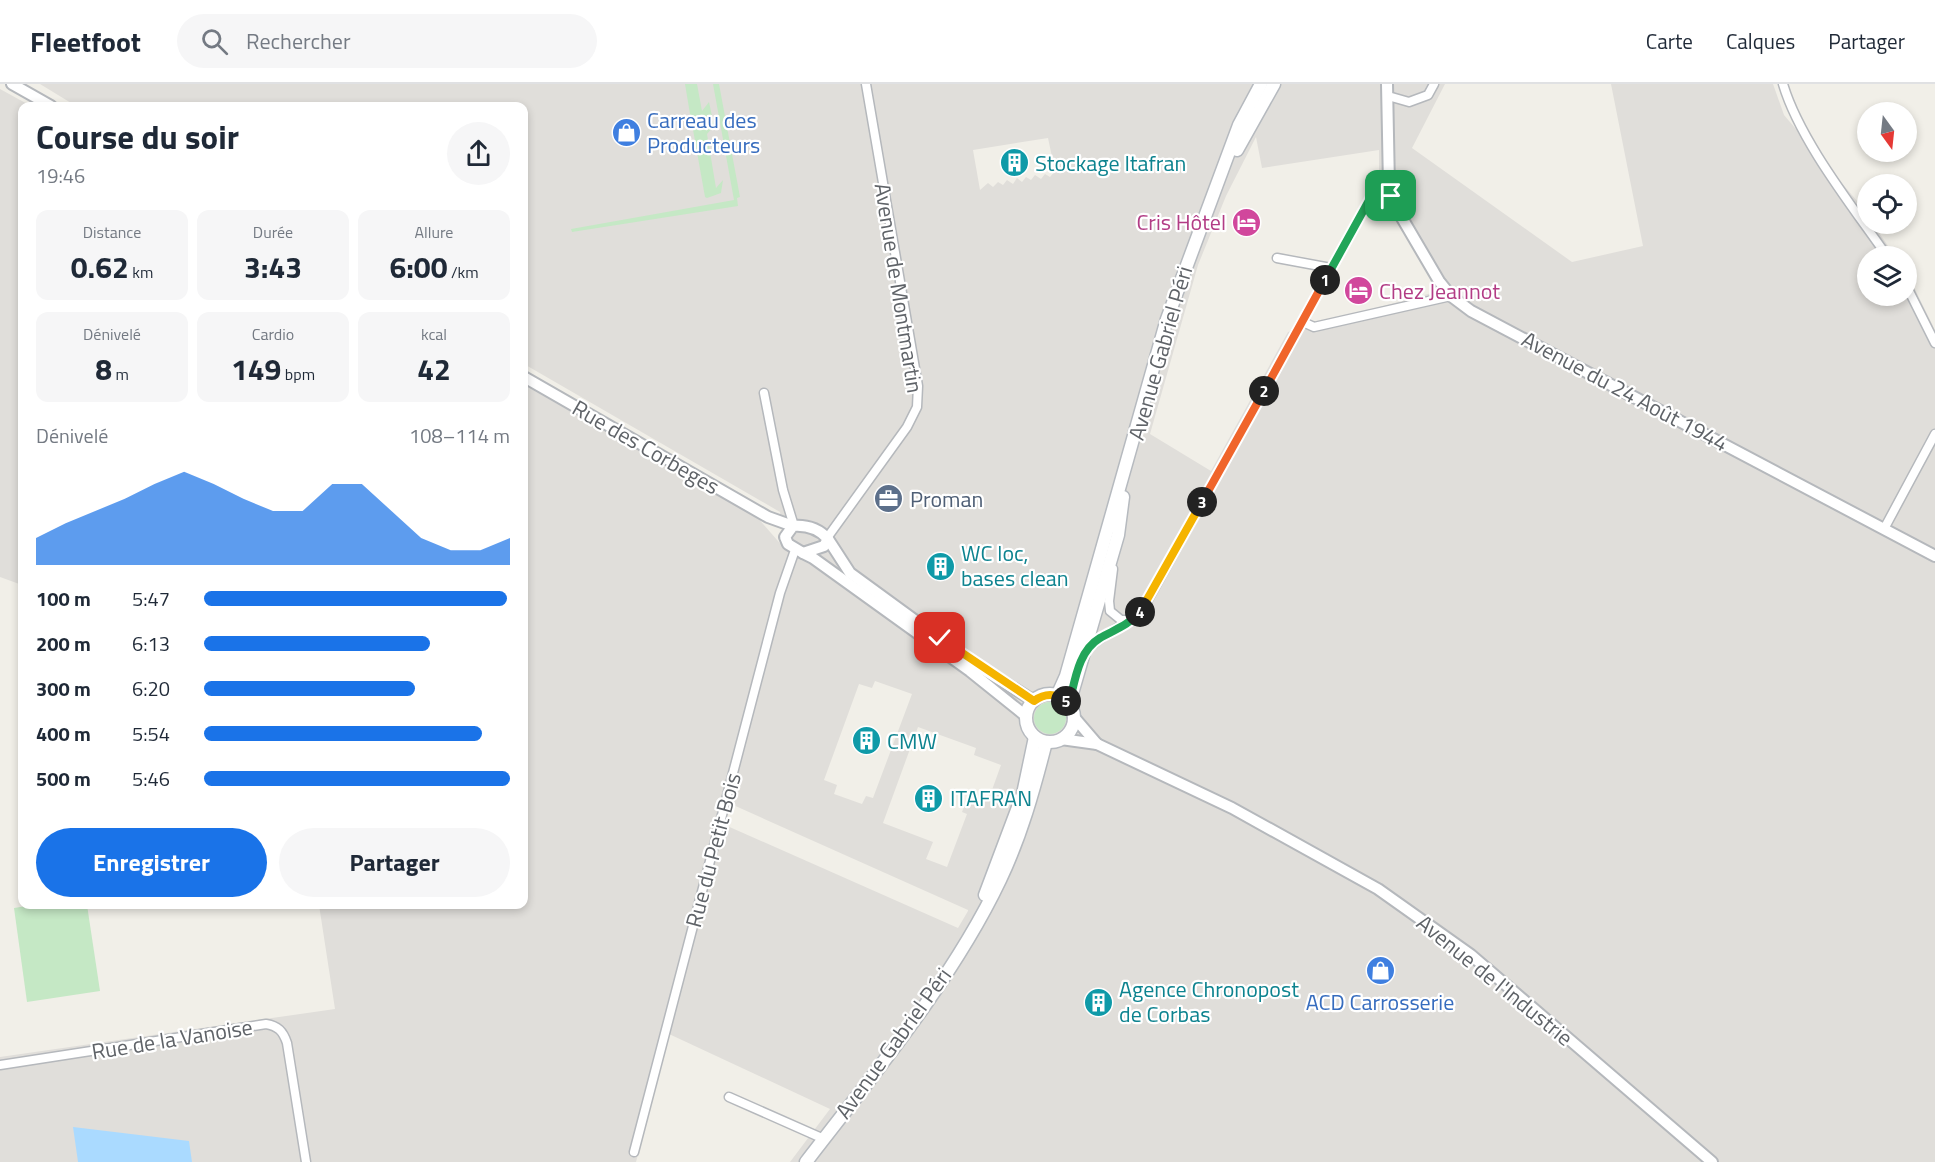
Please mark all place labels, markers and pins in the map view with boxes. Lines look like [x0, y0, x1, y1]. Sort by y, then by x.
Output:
place label: Carreau des Producteurs [647, 103, 760, 162]
shop icon: Carreau des Producteurs [610, 117, 642, 149]
place label: Stockage Itafran [1035, 146, 1186, 180]
building icon: Stockage Itafran [998, 147, 1030, 179]
pin [1365, 170, 1416, 221]
place label: Cris Hôtel [1136, 205, 1226, 239]
hotel icon: Cris Hôtel [1231, 206, 1263, 238]
pin: 1 [1310, 265, 1340, 295]
place label: Chez Jeannot [1379, 274, 1500, 308]
hotel icon: Chez Jeannot [1342, 275, 1374, 307]
pin: 2 [1249, 376, 1279, 406]
place label: Proman [910, 482, 983, 516]
office icon: Proman [873, 483, 905, 515]
pin: 3 [1187, 487, 1217, 517]
place label: WC loc, bases clean [961, 536, 1069, 595]
building icon: WC loc, bases clean [924, 550, 956, 582]
pin: 4 [1125, 597, 1155, 627]
pin [914, 612, 965, 663]
pin: 5 [1051, 686, 1081, 716]
place label: CMW [887, 724, 937, 758]
building icon: CMW [850, 725, 882, 757]
place label: ITAFRAN [950, 781, 1032, 815]
building icon: ITAFRAN [913, 782, 945, 814]
shop icon: ACD Carrosserie [1364, 954, 1396, 986]
place label: Agence Chronopost de Corbas [1119, 972, 1299, 1031]
place label: ACD Carrosserie [1306, 985, 1454, 1019]
building icon: Agence Chronopost de Corbas [1082, 986, 1114, 1018]

